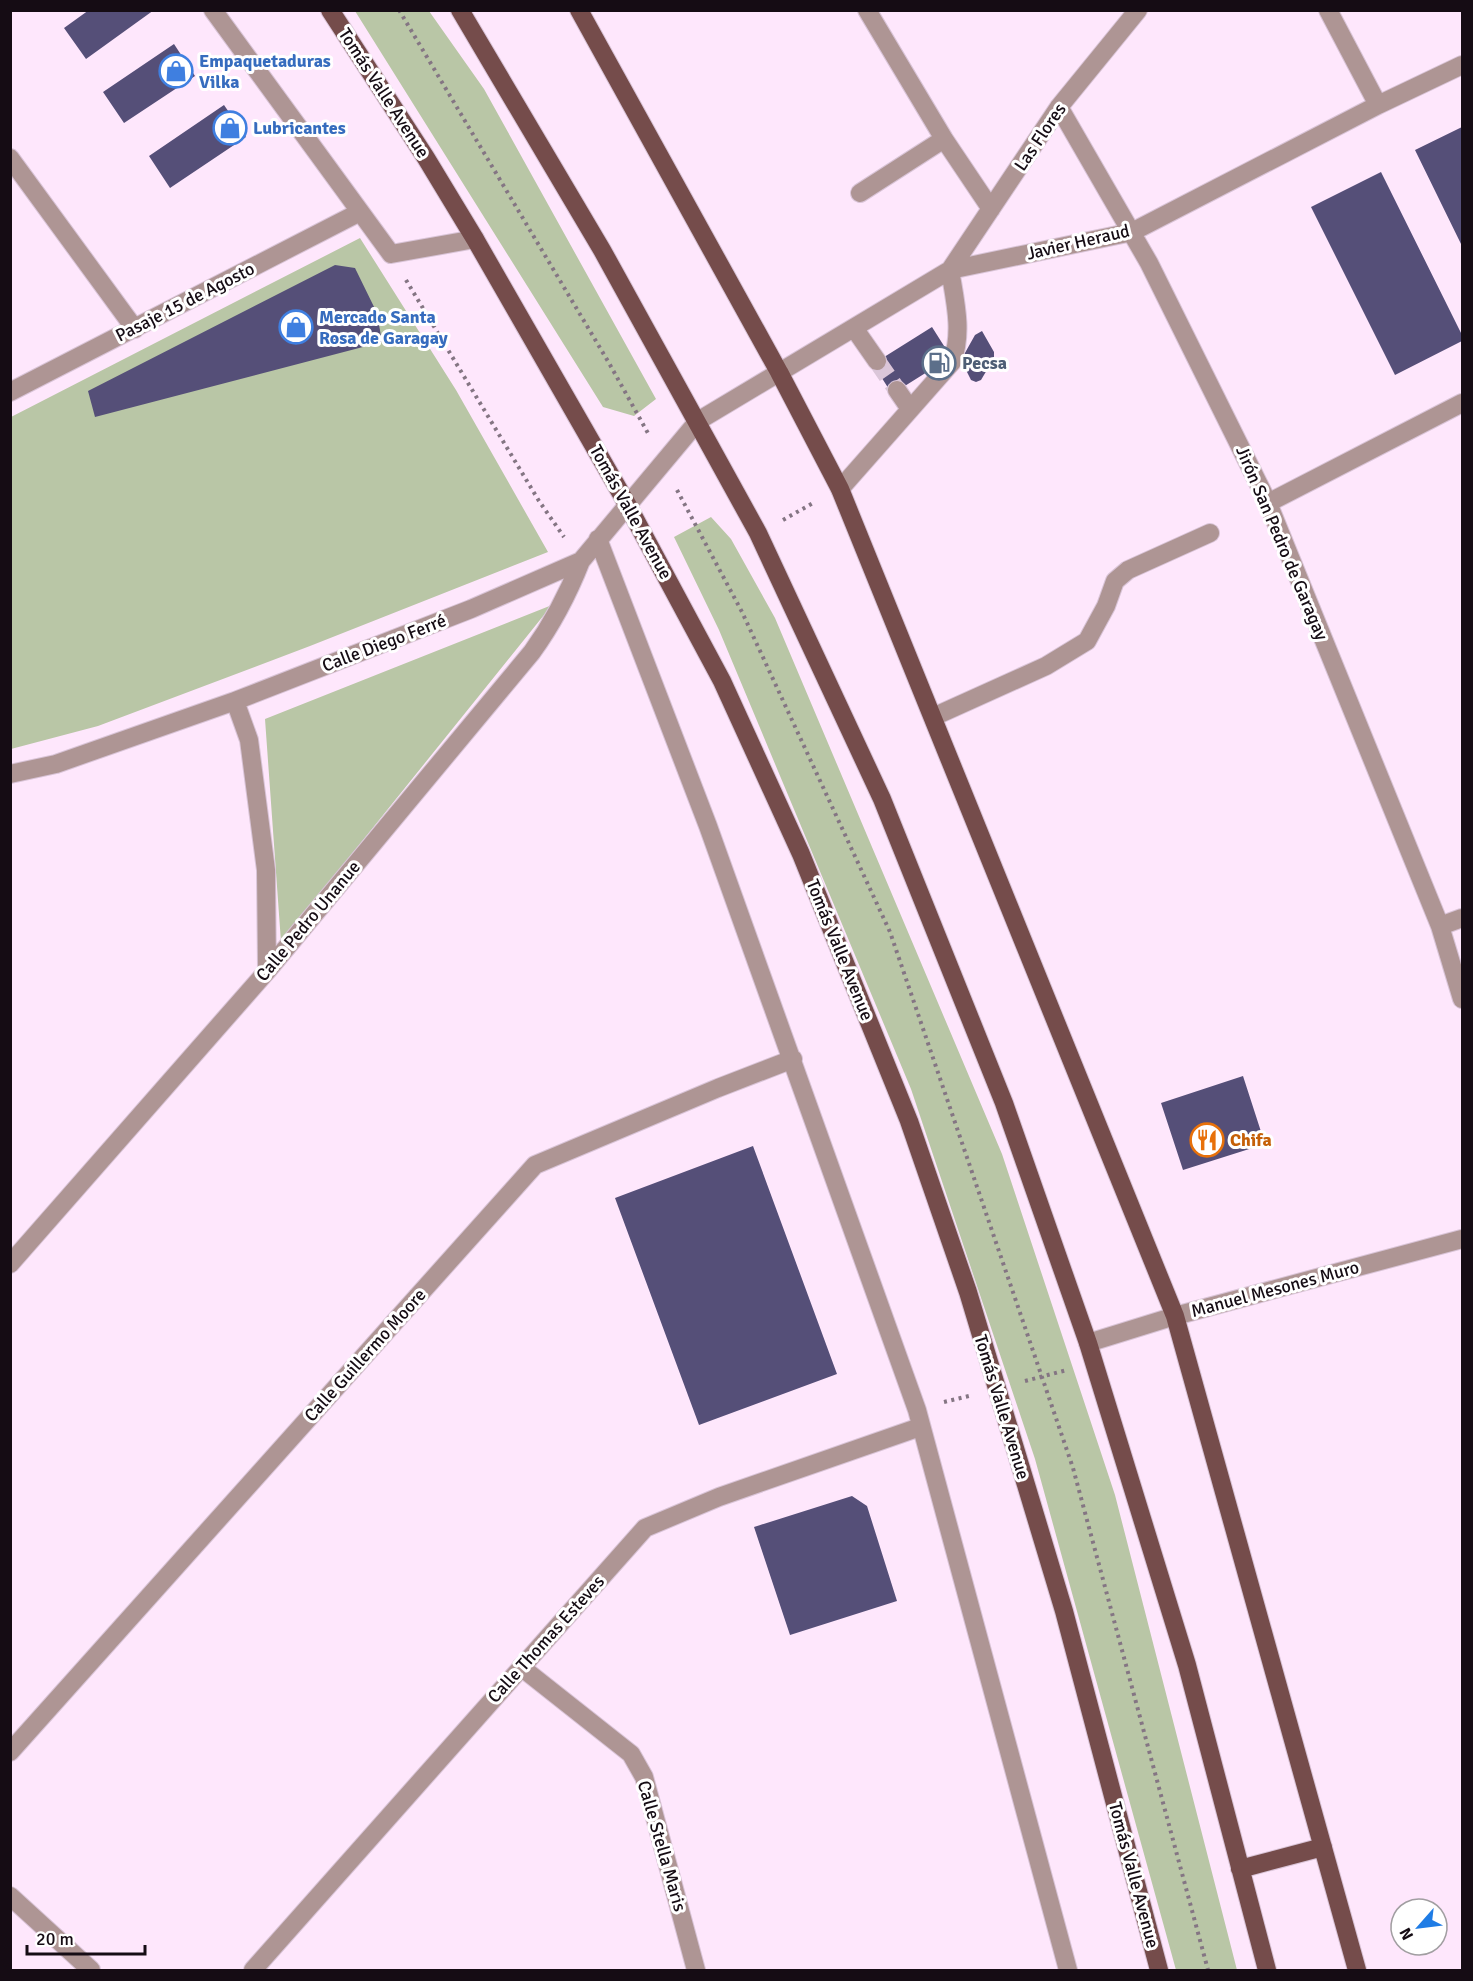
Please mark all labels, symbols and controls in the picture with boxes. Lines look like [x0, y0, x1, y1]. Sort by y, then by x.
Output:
street label: Tomás Valle Avenue [334, 24, 434, 162]
place label: Empaquetaduras Vilka [199, 50, 331, 93]
shop icon: Empaquetaduras Vilka [158, 53, 194, 89]
street label: Las Flores [1009, 99, 1071, 175]
shop icon: Lubricantes [212, 110, 248, 146]
place label: Lubricantes [253, 117, 346, 139]
street label: Javier Heraud [1024, 219, 1132, 265]
street label: Pasaje 15 de Agosto [112, 257, 258, 347]
place label: Mercado Santa Rosa de Garagay [319, 306, 448, 349]
shop icon: Mercado Santa Rosa de Garagay [278, 309, 314, 345]
fuel station icon: Pecsa [921, 345, 957, 381]
place label: Pecsa [962, 352, 1007, 374]
street label: Tomás Valle Avenue [585, 441, 677, 583]
street label: Jirón San Pedro de Garagay [1231, 443, 1333, 644]
street label: Calle Diego Ferré [319, 609, 449, 677]
street label: Calle Pedro Unanue [251, 856, 365, 986]
street label: Tomás Valle Avenue [802, 876, 878, 1024]
restaurant icon: Chifa [1189, 1122, 1225, 1158]
place label: Chifa [1230, 1129, 1272, 1151]
street label: Manuel Mesones Muro [1189, 1256, 1361, 1322]
street label: Calle Guillermo Moore [300, 1284, 430, 1426]
street label: Tomás Valle Avenue [970, 1332, 1034, 1482]
street label: Calle Thomas Esteves [483, 1571, 609, 1707]
street label: Calle Stella Maris [633, 1778, 691, 1914]
street label: Tomás Valle Avenue [1104, 1800, 1164, 1950]
north arrow [1389, 1897, 1449, 1957]
scale bar [27, 1918, 146, 1956]
text: N [1395, 1924, 1418, 1943]
text: 20 m [36, 1928, 74, 1950]

